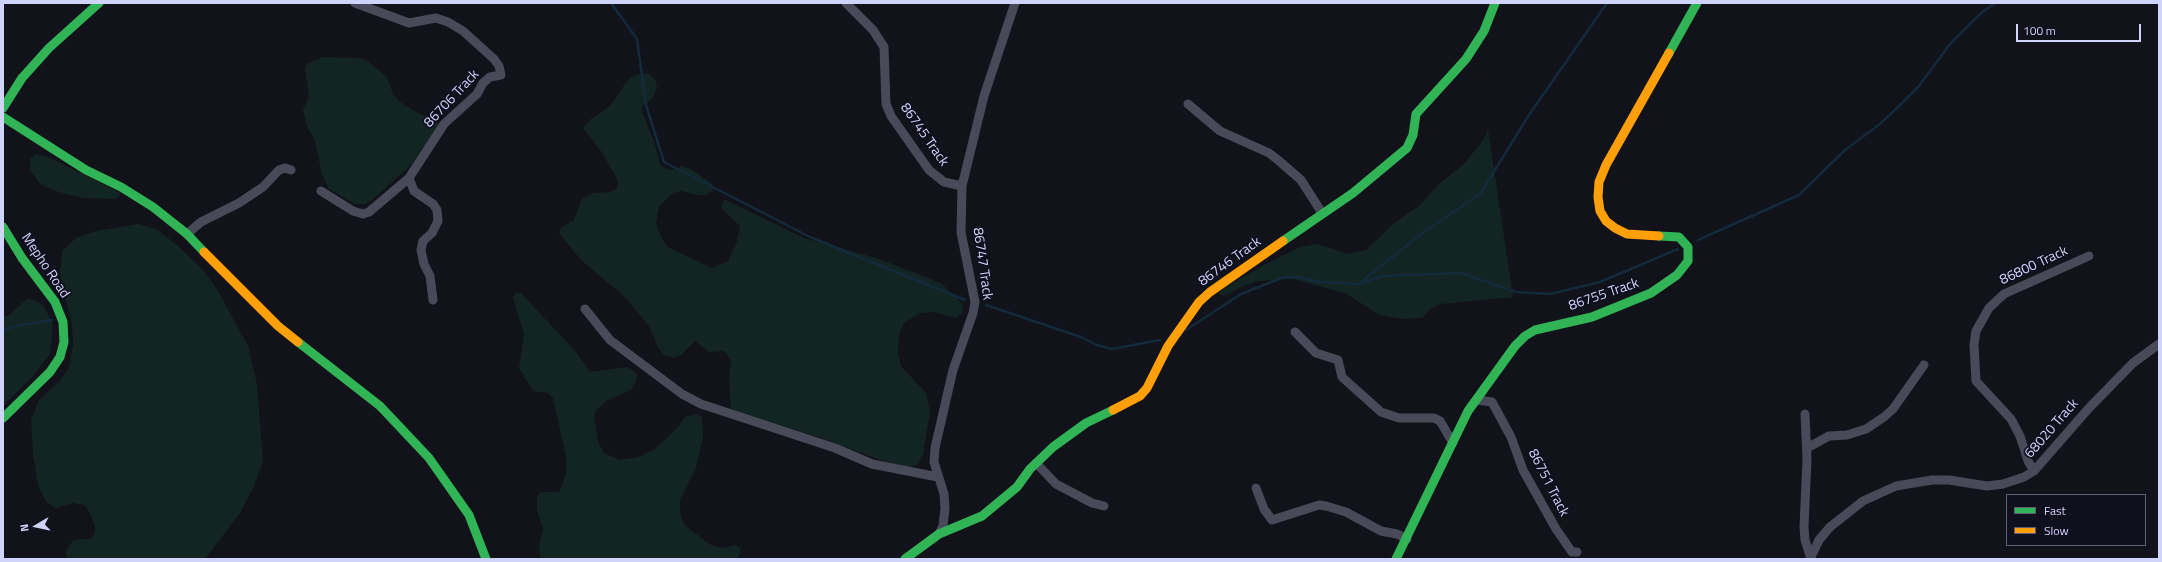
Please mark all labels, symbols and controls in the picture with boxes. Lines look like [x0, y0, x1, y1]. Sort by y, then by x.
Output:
scale bar [2018, 16, 2143, 42]
text: 100 m [2023, 21, 2056, 40]
street label: 86706 Track [421, 67, 483, 131]
street label: 86745 Track [896, 100, 952, 170]
street label: 86747 Track [969, 227, 995, 301]
street label: Mepho Road [17, 230, 73, 302]
street label: 86746 Track [1195, 234, 1265, 290]
street label: 86800 Track [1997, 243, 2071, 289]
street label: 86755 Track [1567, 275, 1641, 315]
street label: 68020 Track [2022, 396, 2082, 462]
street label: 86751 Track [1524, 447, 1572, 519]
legend [2006, 494, 2146, 546]
text: Fast [2044, 501, 2066, 520]
north arrow [16, 506, 56, 546]
text: Slow [2044, 521, 2069, 540]
text: N [16, 523, 33, 533]

